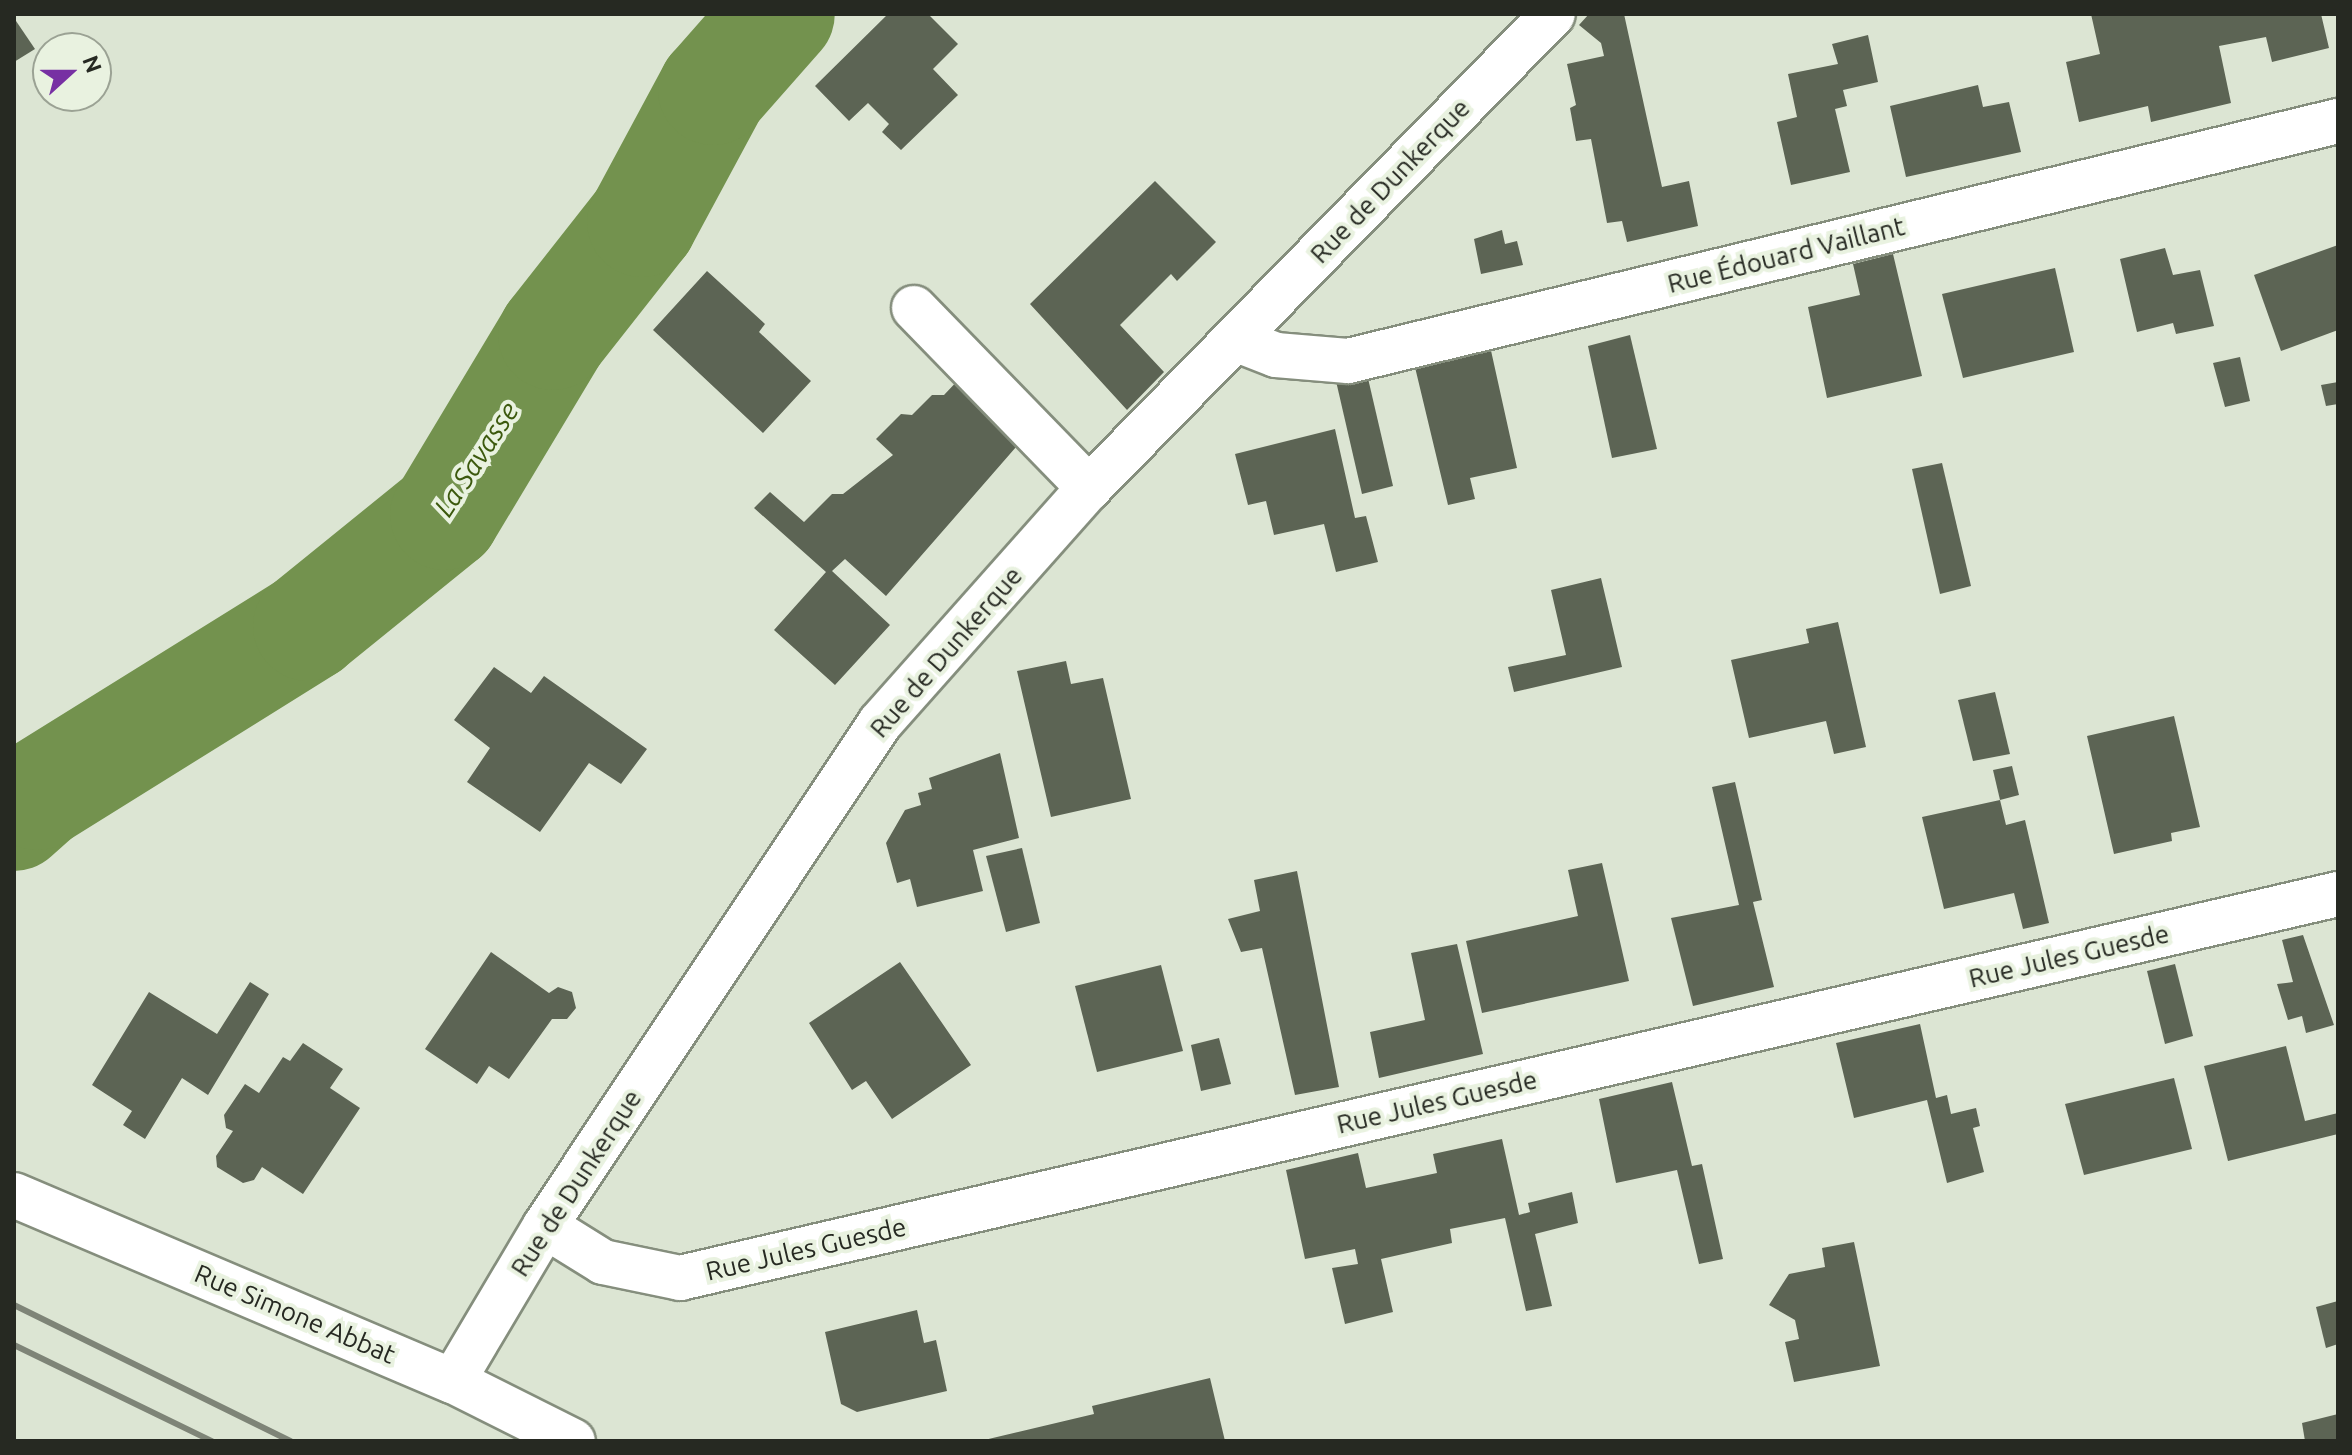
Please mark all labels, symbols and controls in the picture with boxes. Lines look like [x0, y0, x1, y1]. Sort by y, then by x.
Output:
north arrow [32, 32, 112, 112]
text: N [78, 52, 108, 76]
street label: Rue de Dunkerque [1304, 92, 1476, 270]
street label: Rue Édouard Vaillant [1664, 210, 1908, 300]
water label: La Savasse [427, 396, 525, 522]
street label: Rue de Dunkerque [863, 560, 1029, 744]
street label: Rue Jules Guesde [1966, 918, 2172, 994]
street label: Rue Jules Guesde [1334, 1064, 1540, 1140]
street label: Rue de Dunkerque [504, 1084, 648, 1282]
street label: Rue Jules Guesde [703, 1211, 909, 1287]
street label: Rue Simone Abbat [190, 1258, 400, 1370]

